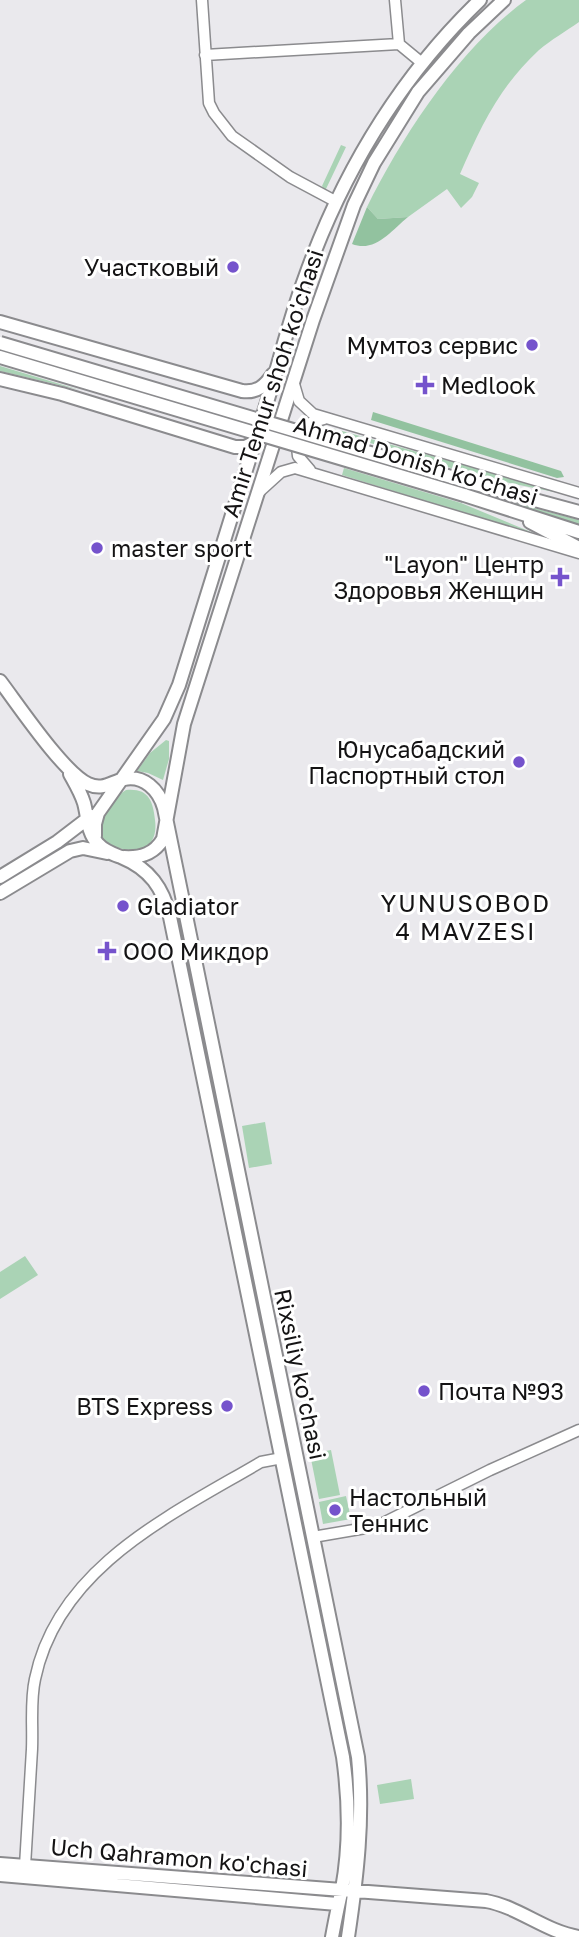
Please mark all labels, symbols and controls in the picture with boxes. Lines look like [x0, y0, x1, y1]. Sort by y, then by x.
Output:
street label: Amir Temur shoh ko'chasi [215, 245, 329, 521]
place label: Участковый [84, 253, 219, 281]
marker: Участковый [225, 259, 241, 275]
place label: Мумтоз сервис [347, 331, 518, 359]
marker: Мумтоз сервис [524, 337, 540, 353]
place label: Medlook [441, 371, 536, 399]
marker: Medlook [415, 375, 435, 395]
street label: Ahmad Donish ko'chasi [290, 409, 542, 511]
place label: master sport [111, 534, 253, 562]
marker: master sport [89, 540, 105, 556]
place label: "Layon" Центр Здоровья Женщин [334, 550, 544, 604]
marker: "Layon" Центр Здоровья Женщин [550, 567, 570, 587]
place label: Юнусабадский Паспортный стол [308, 735, 505, 789]
marker: Юнусабадский Паспортный стол [511, 754, 527, 770]
district label: YUNUSOBOD 4 MAVZESI [381, 888, 551, 945]
place label: Gladiator [137, 892, 239, 920]
marker: Gladiator [115, 898, 131, 914]
place label: ООО Микдор [123, 937, 269, 965]
marker: ООО Микдор [97, 941, 117, 961]
street label: Rixsiliy ko'chasi [269, 1286, 333, 1462]
place label: Почта №93 [438, 1377, 564, 1405]
marker: Почта №93 [416, 1383, 432, 1399]
place label: BTS Express [76, 1392, 213, 1420]
marker: BTS Express [219, 1398, 235, 1414]
place label: Настольный Теннис [349, 1483, 487, 1537]
marker: Настольный Теннис [327, 1502, 343, 1518]
street label: Uch Qahramon ko'chasi [49, 1832, 309, 1882]

